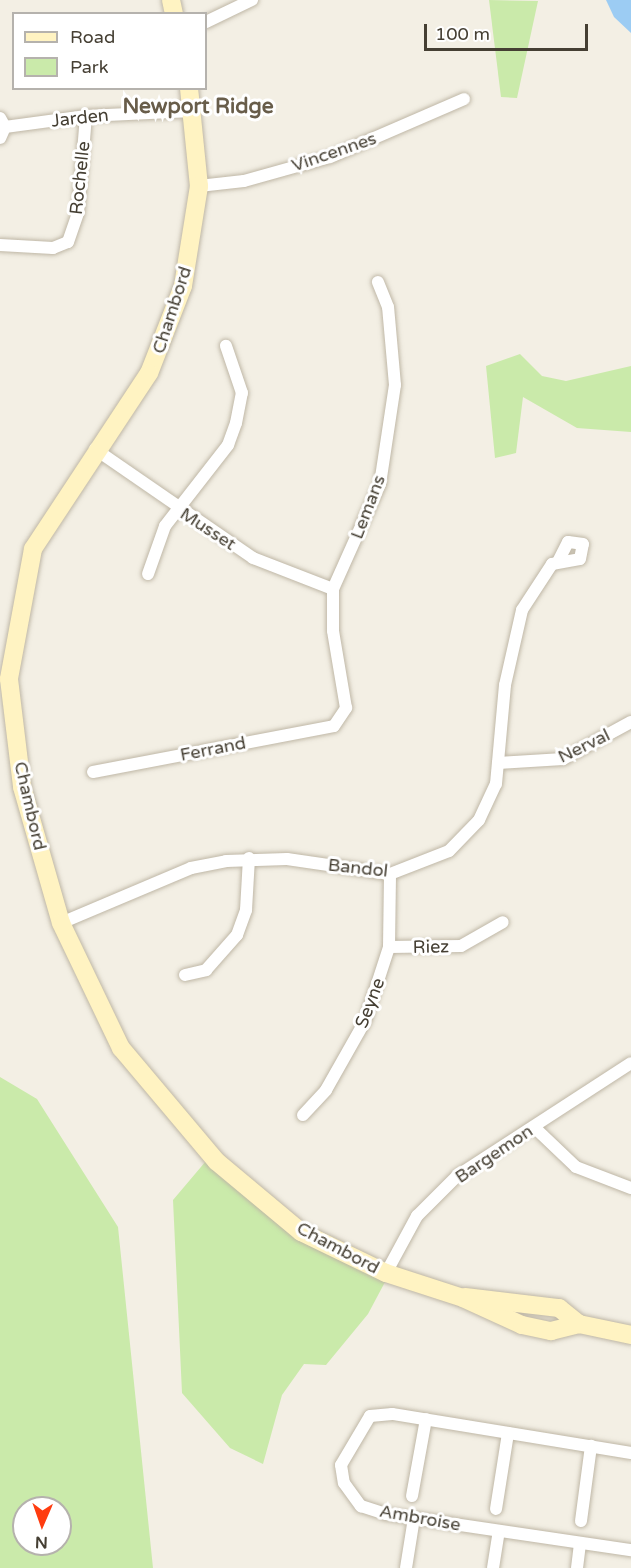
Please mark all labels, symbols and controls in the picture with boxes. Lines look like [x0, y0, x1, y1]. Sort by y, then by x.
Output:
legend [12, 12, 207, 90]
scale bar [427, 12, 590, 50]
text: 100 m [435, 23, 490, 45]
text: Road [70, 26, 115, 48]
text: Park [70, 56, 108, 78]
district label: Newport Ridge [122, 94, 274, 120]
street label: Jarden [50, 104, 110, 132]
street label: Vincennes [289, 127, 379, 177]
street label: Rochelle [65, 140, 95, 216]
street label: Chambord [148, 264, 196, 356]
street label: Lemans [346, 472, 390, 542]
street label: Musset [176, 503, 240, 555]
street label: Nerval [554, 724, 614, 768]
street label: Ferrand [178, 732, 248, 766]
street label: Chambord [9, 760, 51, 852]
street label: Bandol [327, 854, 389, 882]
street label: Riez [413, 936, 449, 958]
street label: Seyne [351, 975, 389, 1031]
street label: Bargemon [451, 1120, 537, 1188]
street label: Chambord [293, 1217, 383, 1279]
north arrow [12, 1496, 72, 1556]
street label: Ambroise [378, 1500, 462, 1536]
text: N [35, 1532, 48, 1552]

